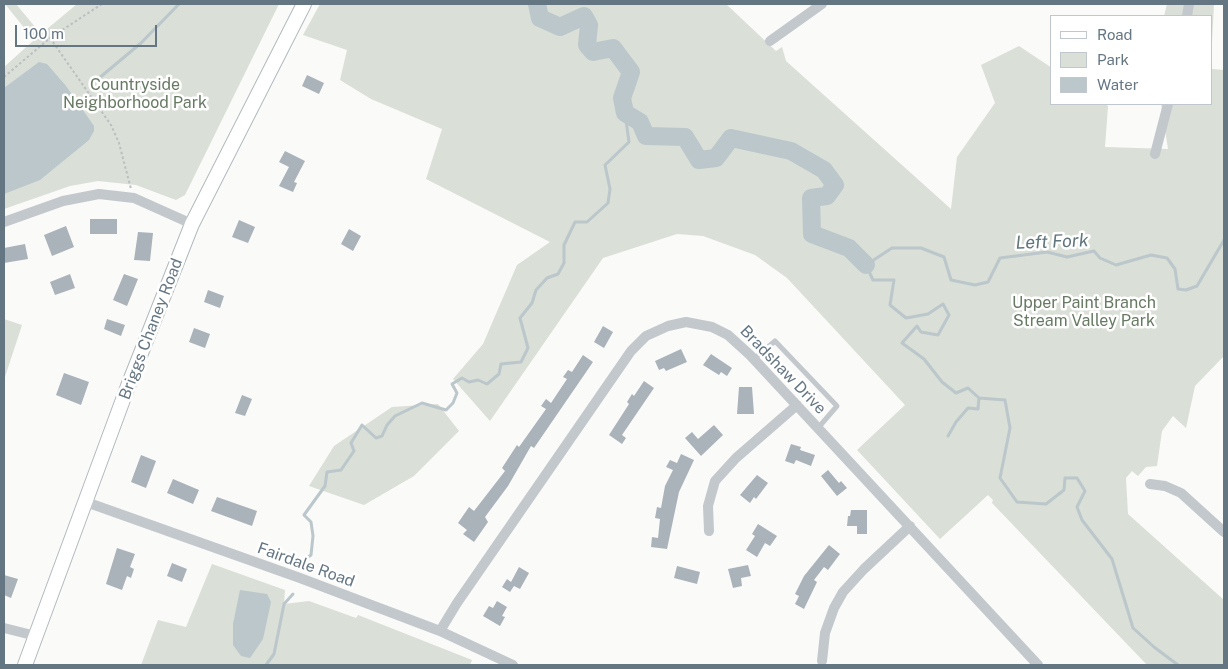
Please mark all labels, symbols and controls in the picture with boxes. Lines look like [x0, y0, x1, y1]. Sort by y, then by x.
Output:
scale bar [18, 15, 160, 47]
legend [1050, 15, 1213, 105]
text: 100 m [23, 25, 64, 42]
text: Road [1097, 26, 1133, 43]
text: Park [1097, 51, 1129, 68]
park label: Countryside Neighborhood Park [63, 75, 207, 113]
text: Water [1097, 76, 1139, 93]
water label: Left Fork [1015, 230, 1089, 254]
street label: Briggs Chaney Road [115, 256, 187, 402]
park label: Upper Paint Branch Stream Valley Park [1012, 293, 1156, 331]
street label: Bradshaw Drive [736, 322, 830, 418]
street label: Fairdale Road [255, 539, 357, 591]

